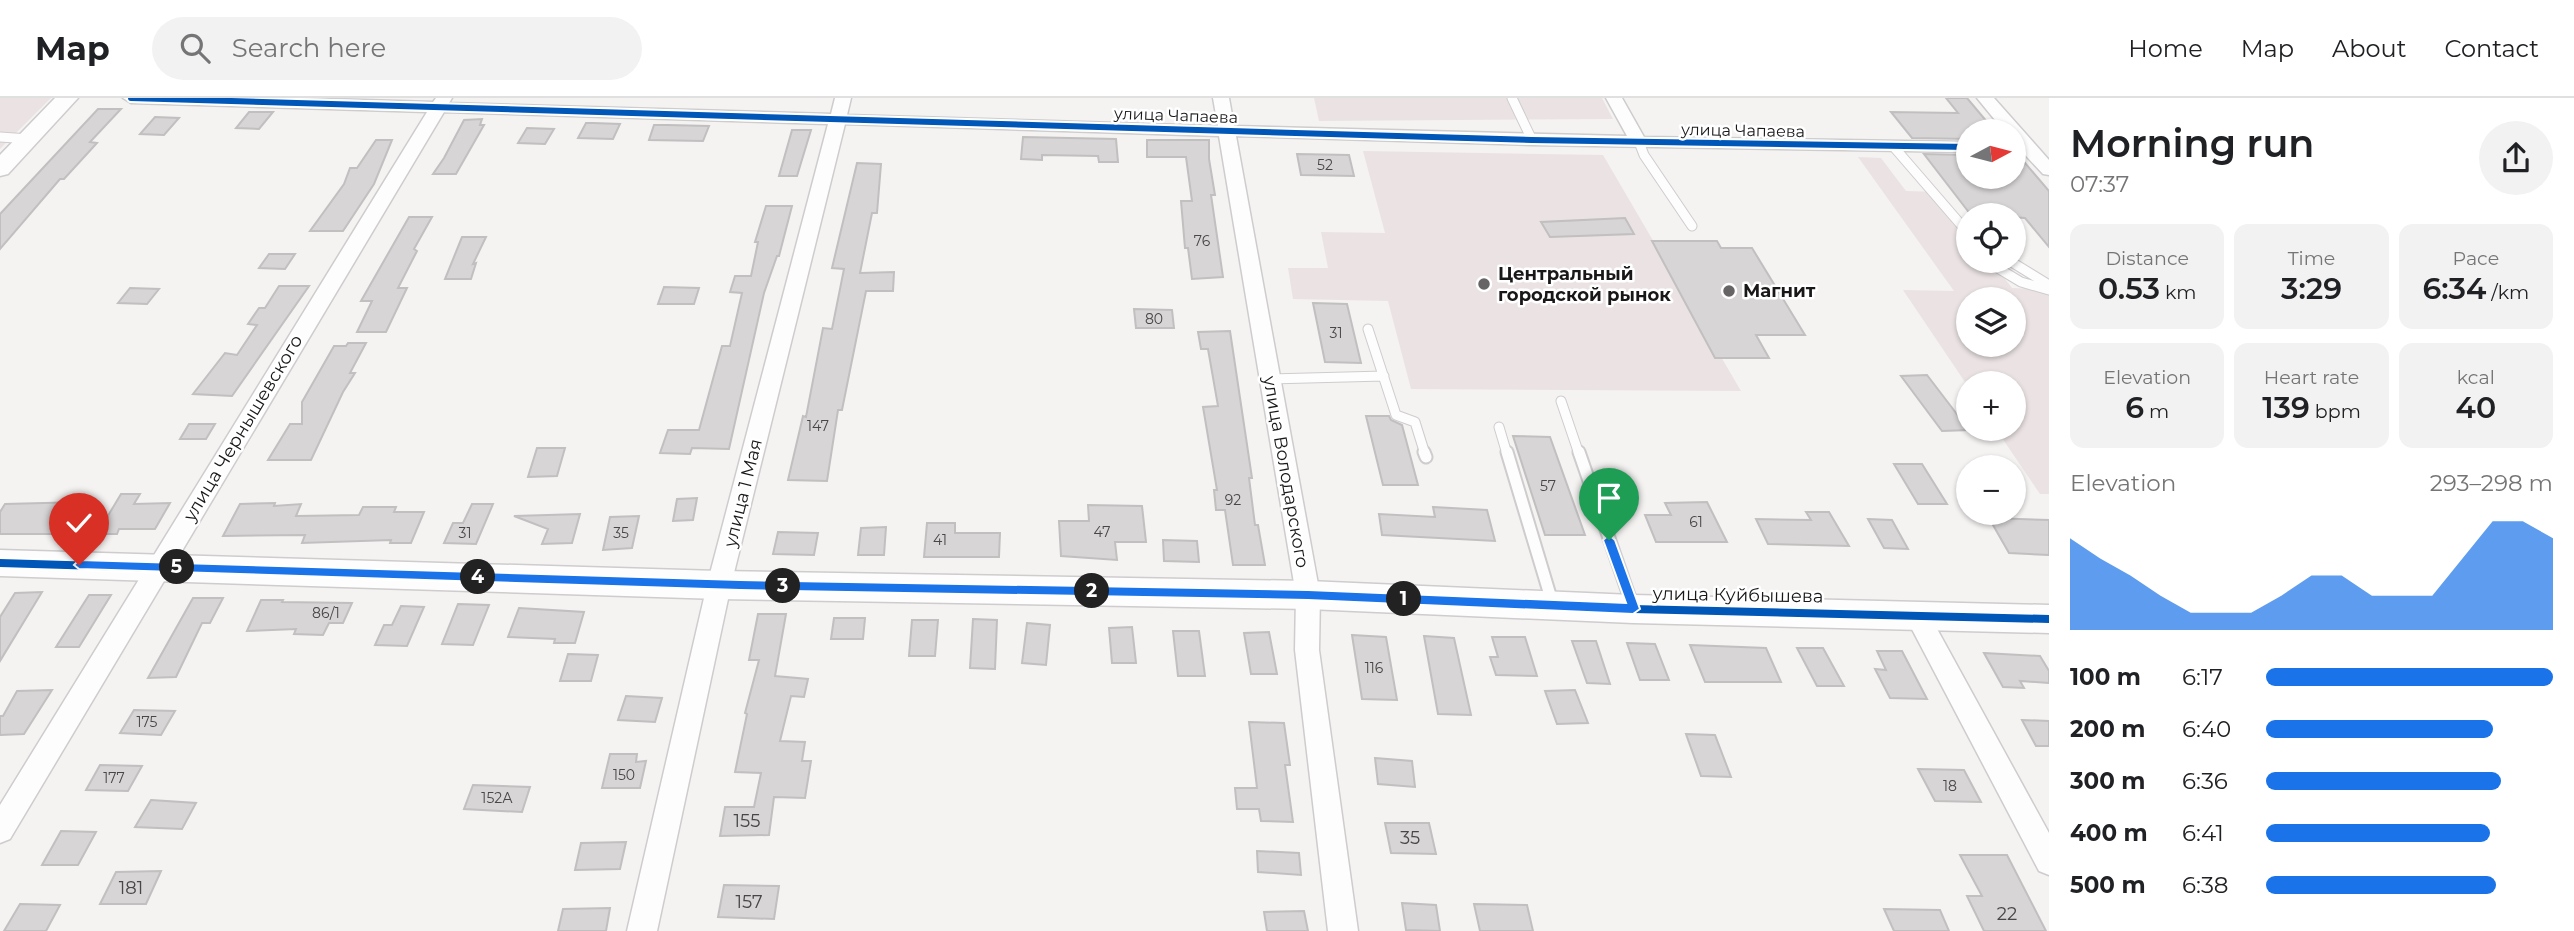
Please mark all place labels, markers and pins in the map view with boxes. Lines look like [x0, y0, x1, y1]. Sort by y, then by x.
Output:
place label: Центральный городской рынок [1498, 263, 1671, 306]
marker: Центральный городской рынок [1476, 276, 1492, 292]
place label: Магнит [1743, 280, 1816, 302]
marker: Магнит [1721, 283, 1737, 299]
pin [1579, 468, 1639, 540]
pin [49, 493, 109, 565]
pin: 5 [160, 550, 194, 584]
pin: 4 [461, 560, 496, 594]
pin: 3 [766, 568, 800, 603]
pin: 2 [1074, 574, 1110, 608]
pin: 1 [1386, 582, 1422, 616]

